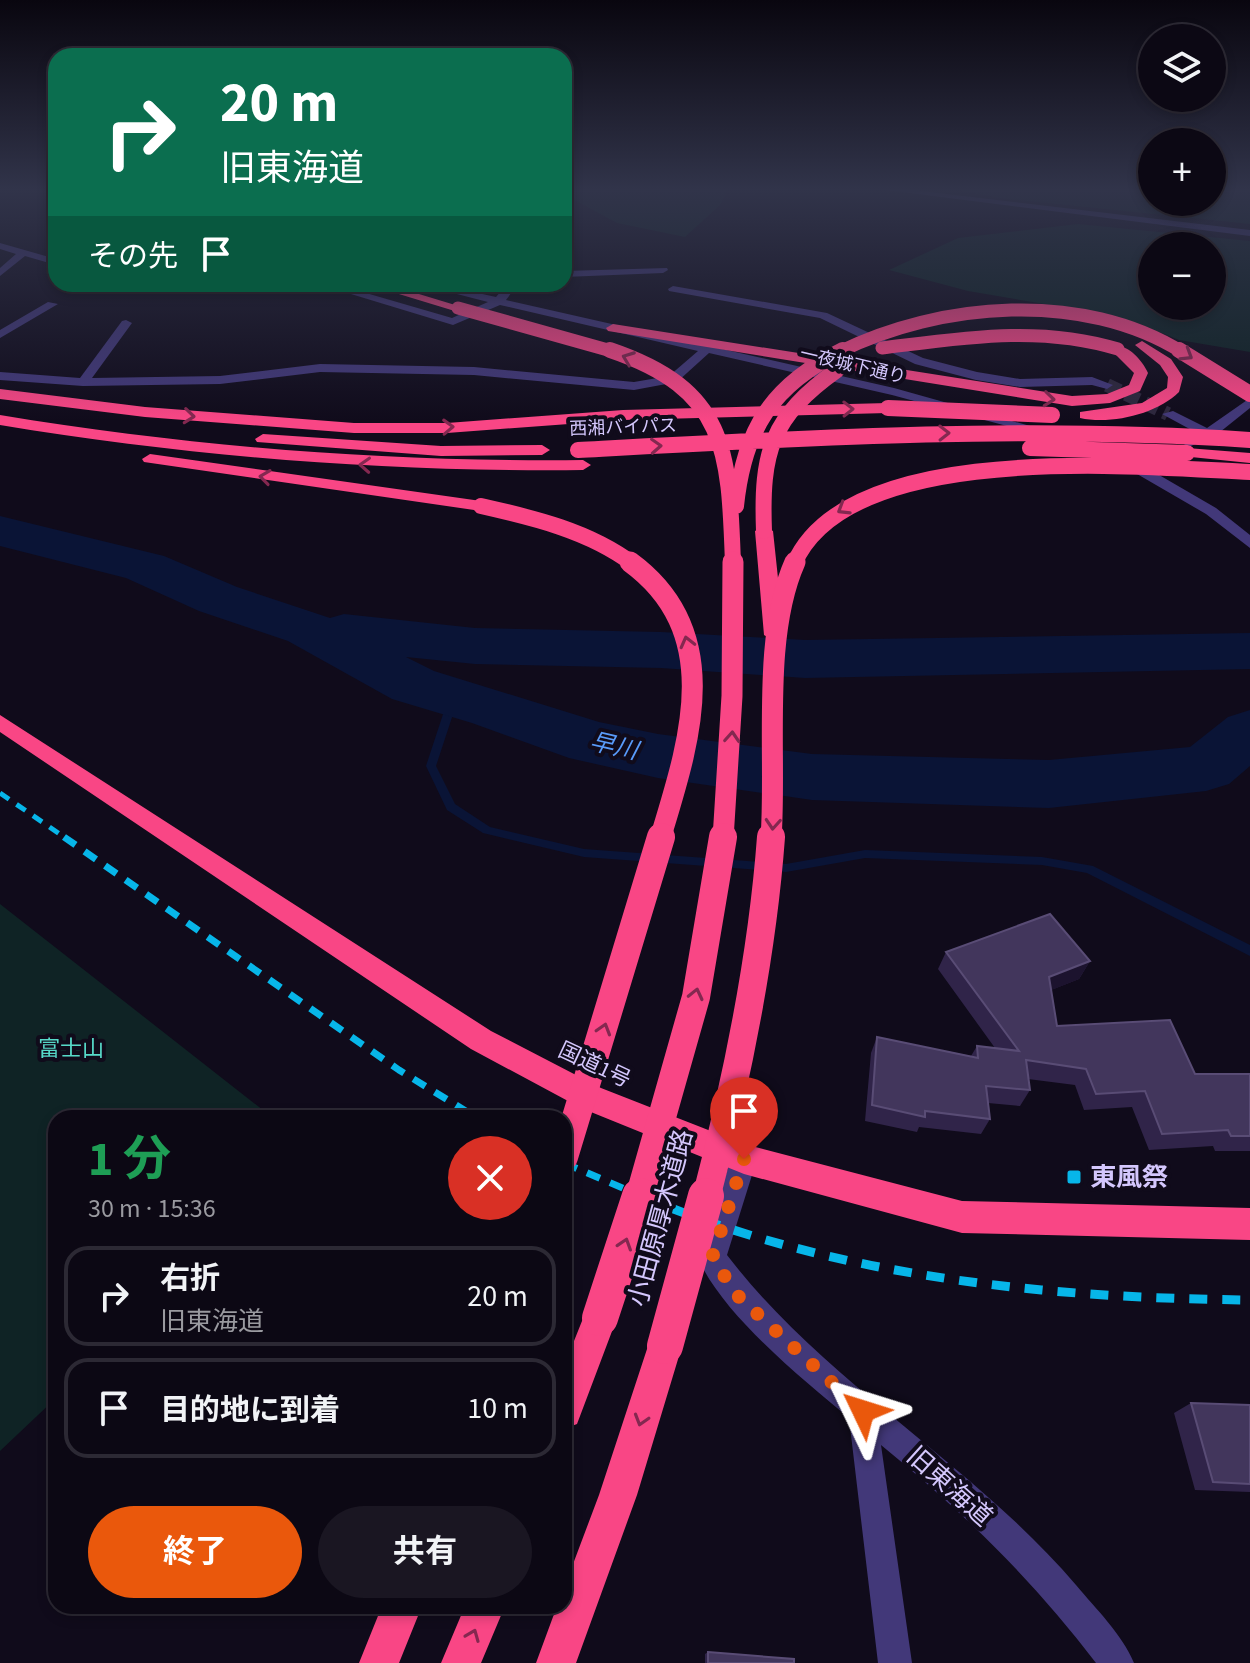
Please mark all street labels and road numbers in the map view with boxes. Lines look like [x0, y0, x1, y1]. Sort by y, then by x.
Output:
street label: 一夜城下通り [797, 341, 908, 390]
street label: 西湘バイパス [569, 413, 677, 442]
street label: 国道1号 [553, 1034, 636, 1096]
street label: 小田原厚木道路 [619, 1125, 702, 1311]
street label: 旧東海道 [899, 1438, 1001, 1535]

